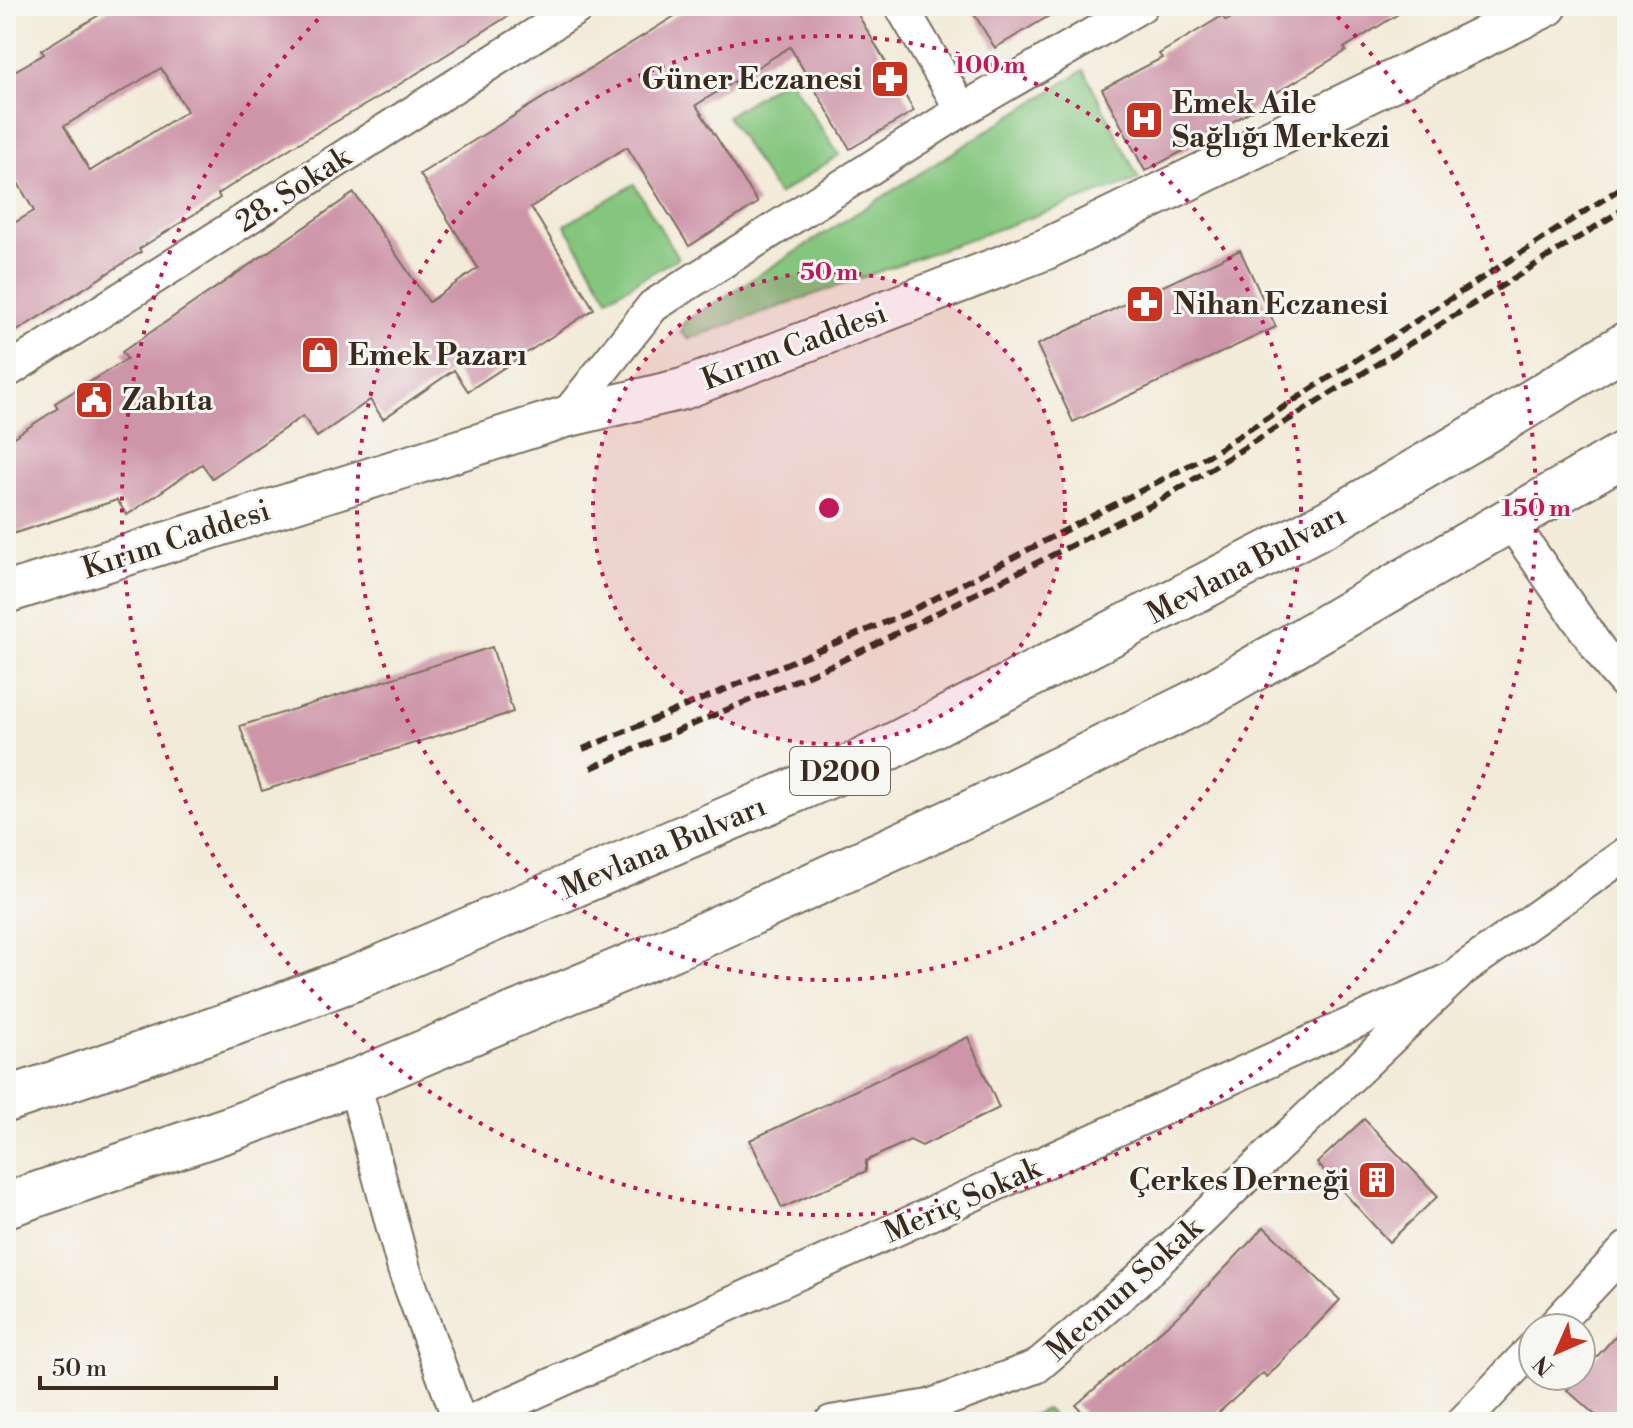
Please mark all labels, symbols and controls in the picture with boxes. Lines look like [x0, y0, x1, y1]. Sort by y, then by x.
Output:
text: 100 m [954, 51, 1026, 81]
pharmacy icon: Güner Eczanesi [869, 58, 911, 100]
place label: Güner Eczanesi [641, 61, 862, 99]
place label: Emek Aile Sağlığı Merkezi [1172, 85, 1390, 157]
hospital icon: Emek Aile Sağlığı Merkezi [1123, 99, 1165, 141]
street label: 28. Sokak [229, 138, 360, 241]
text: 50 m [800, 258, 858, 288]
pharmacy icon: Nihan Eczanesi [1124, 283, 1166, 325]
place label: Nihan Eczanesi [1173, 286, 1389, 324]
street label: Kırım Caddesi [696, 294, 892, 400]
shop icon: Emek Pazarı [299, 334, 341, 376]
place label: Emek Pazarı [348, 337, 527, 375]
public building icon: Zabıta [73, 379, 115, 421]
place label: Zabıta [122, 382, 214, 420]
street label: Kırım Caddesi [78, 492, 275, 588]
centre of rings [815, 494, 843, 522]
text: 150 m [1501, 494, 1571, 524]
street label: Mevlana Bulvarı [1140, 496, 1353, 633]
road number: D200 [790, 747, 890, 795]
street label: Mevlana Bulvarı [555, 787, 772, 908]
street label: Meriç Sokak [878, 1149, 1048, 1252]
building icon: Çerkes Derneği [1356, 1159, 1398, 1201]
place label: Çerkes Derneği [1129, 1162, 1349, 1200]
street label: Mecnun Sokak [1039, 1209, 1212, 1370]
north arrow [1517, 1312, 1597, 1392]
scale bar [40, 1340, 276, 1390]
text: N [1528, 1349, 1560, 1381]
text: 50 m [52, 1354, 107, 1384]

